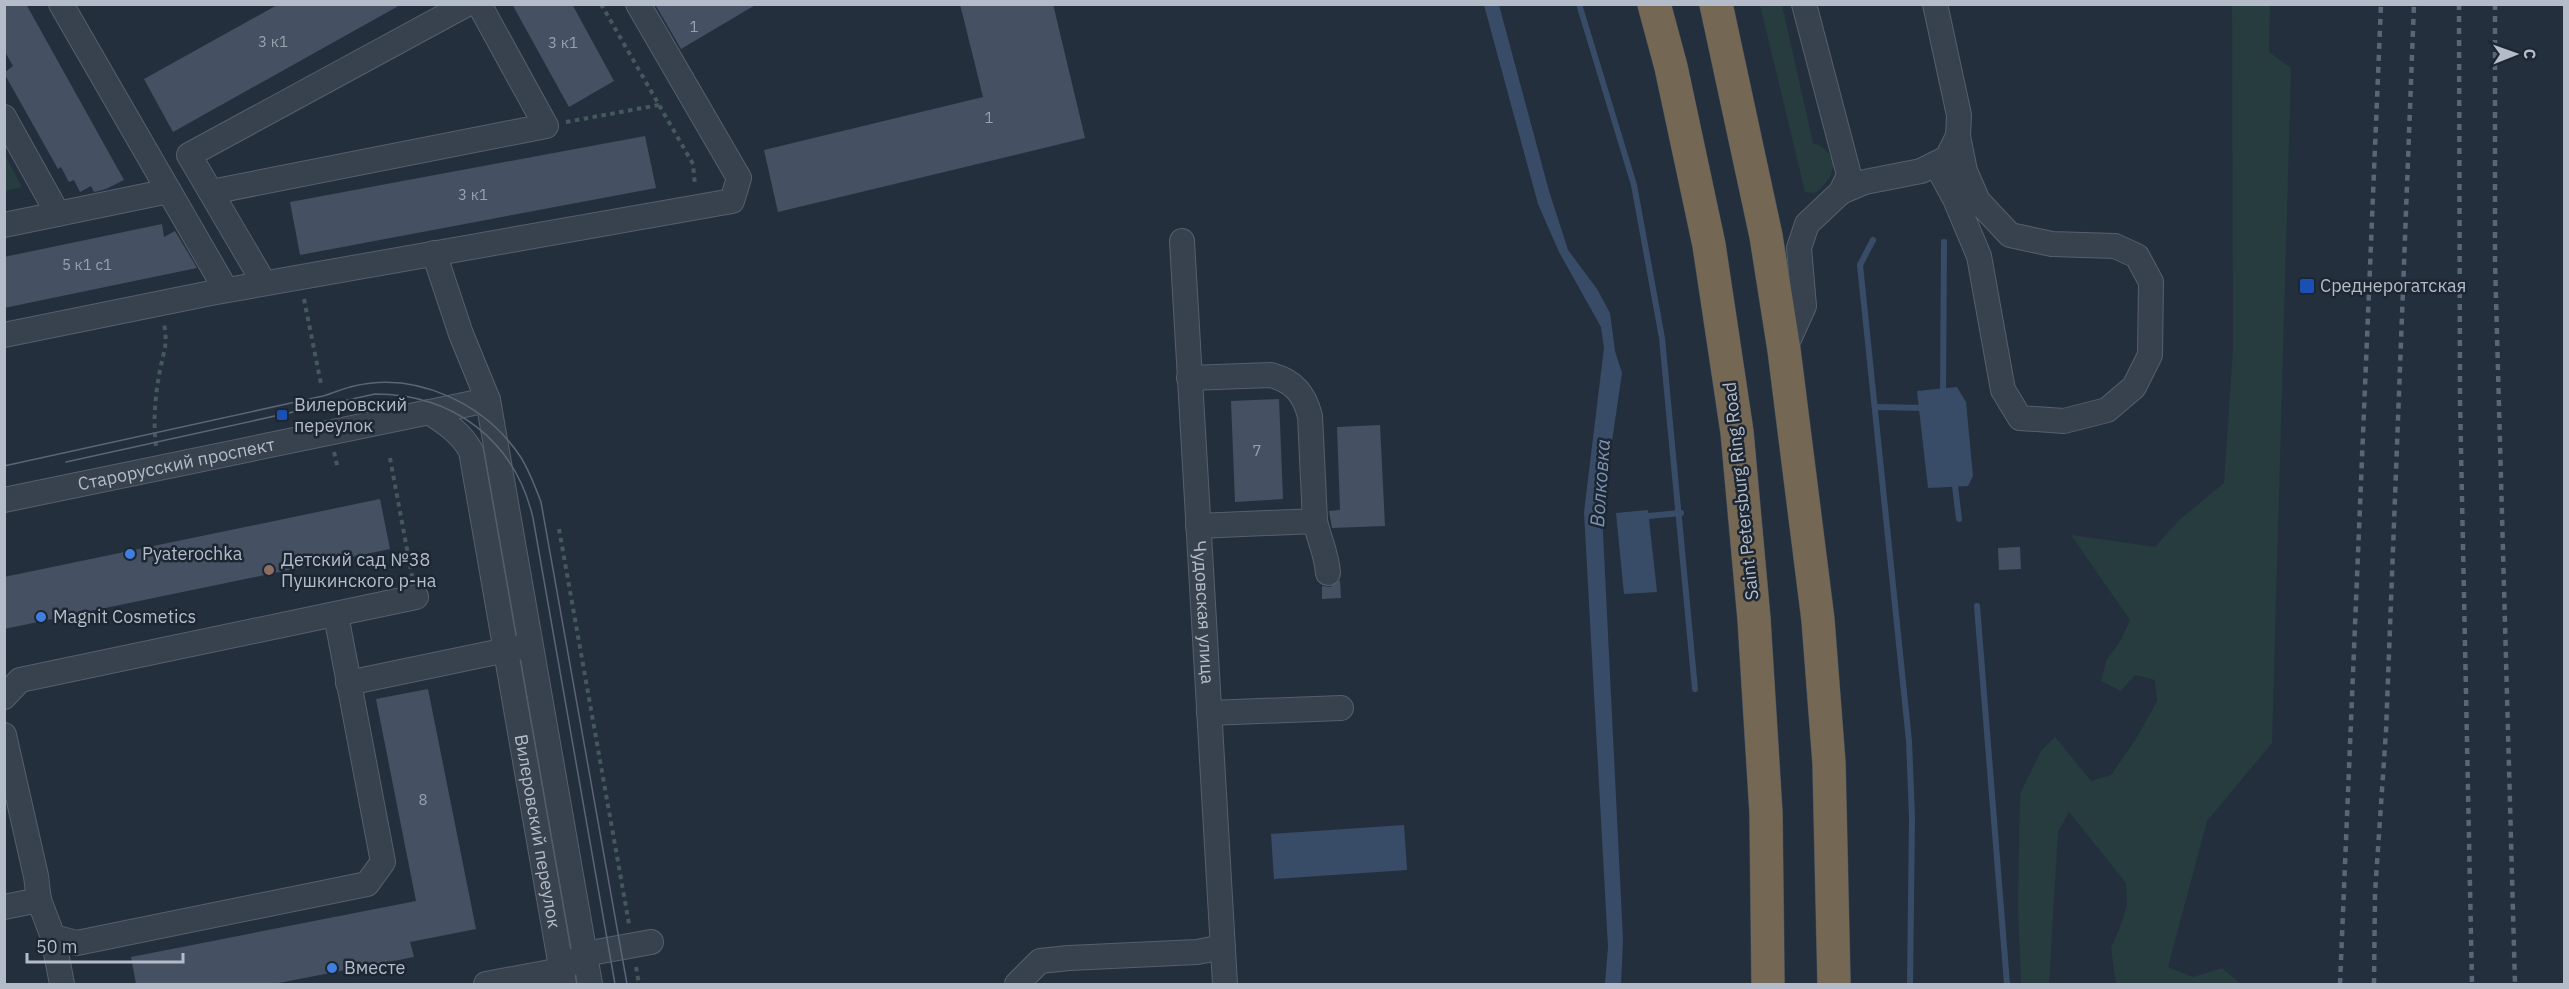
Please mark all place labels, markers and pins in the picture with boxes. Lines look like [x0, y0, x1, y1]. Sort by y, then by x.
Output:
place label: Среднерогатская [2320, 274, 2466, 297]
marker: Среднерогатская [2298, 277, 2316, 295]
place label: Вилеровский переулок [294, 393, 407, 437]
marker: Вилеровский переулок [275, 408, 289, 422]
place label: Pyaterochka [142, 542, 243, 565]
marker: Pyaterochka [123, 547, 137, 561]
place label: Детский сад №38 Пушкинского р-на [281, 548, 437, 592]
marker: Детский сад №38 Пушкинского р-на [262, 563, 276, 577]
place label: Magnit Cosmetics [53, 605, 196, 628]
marker: Magnit Cosmetics [34, 610, 48, 624]
place label: Вместе [344, 956, 406, 979]
marker: Вместе [325, 961, 339, 975]

